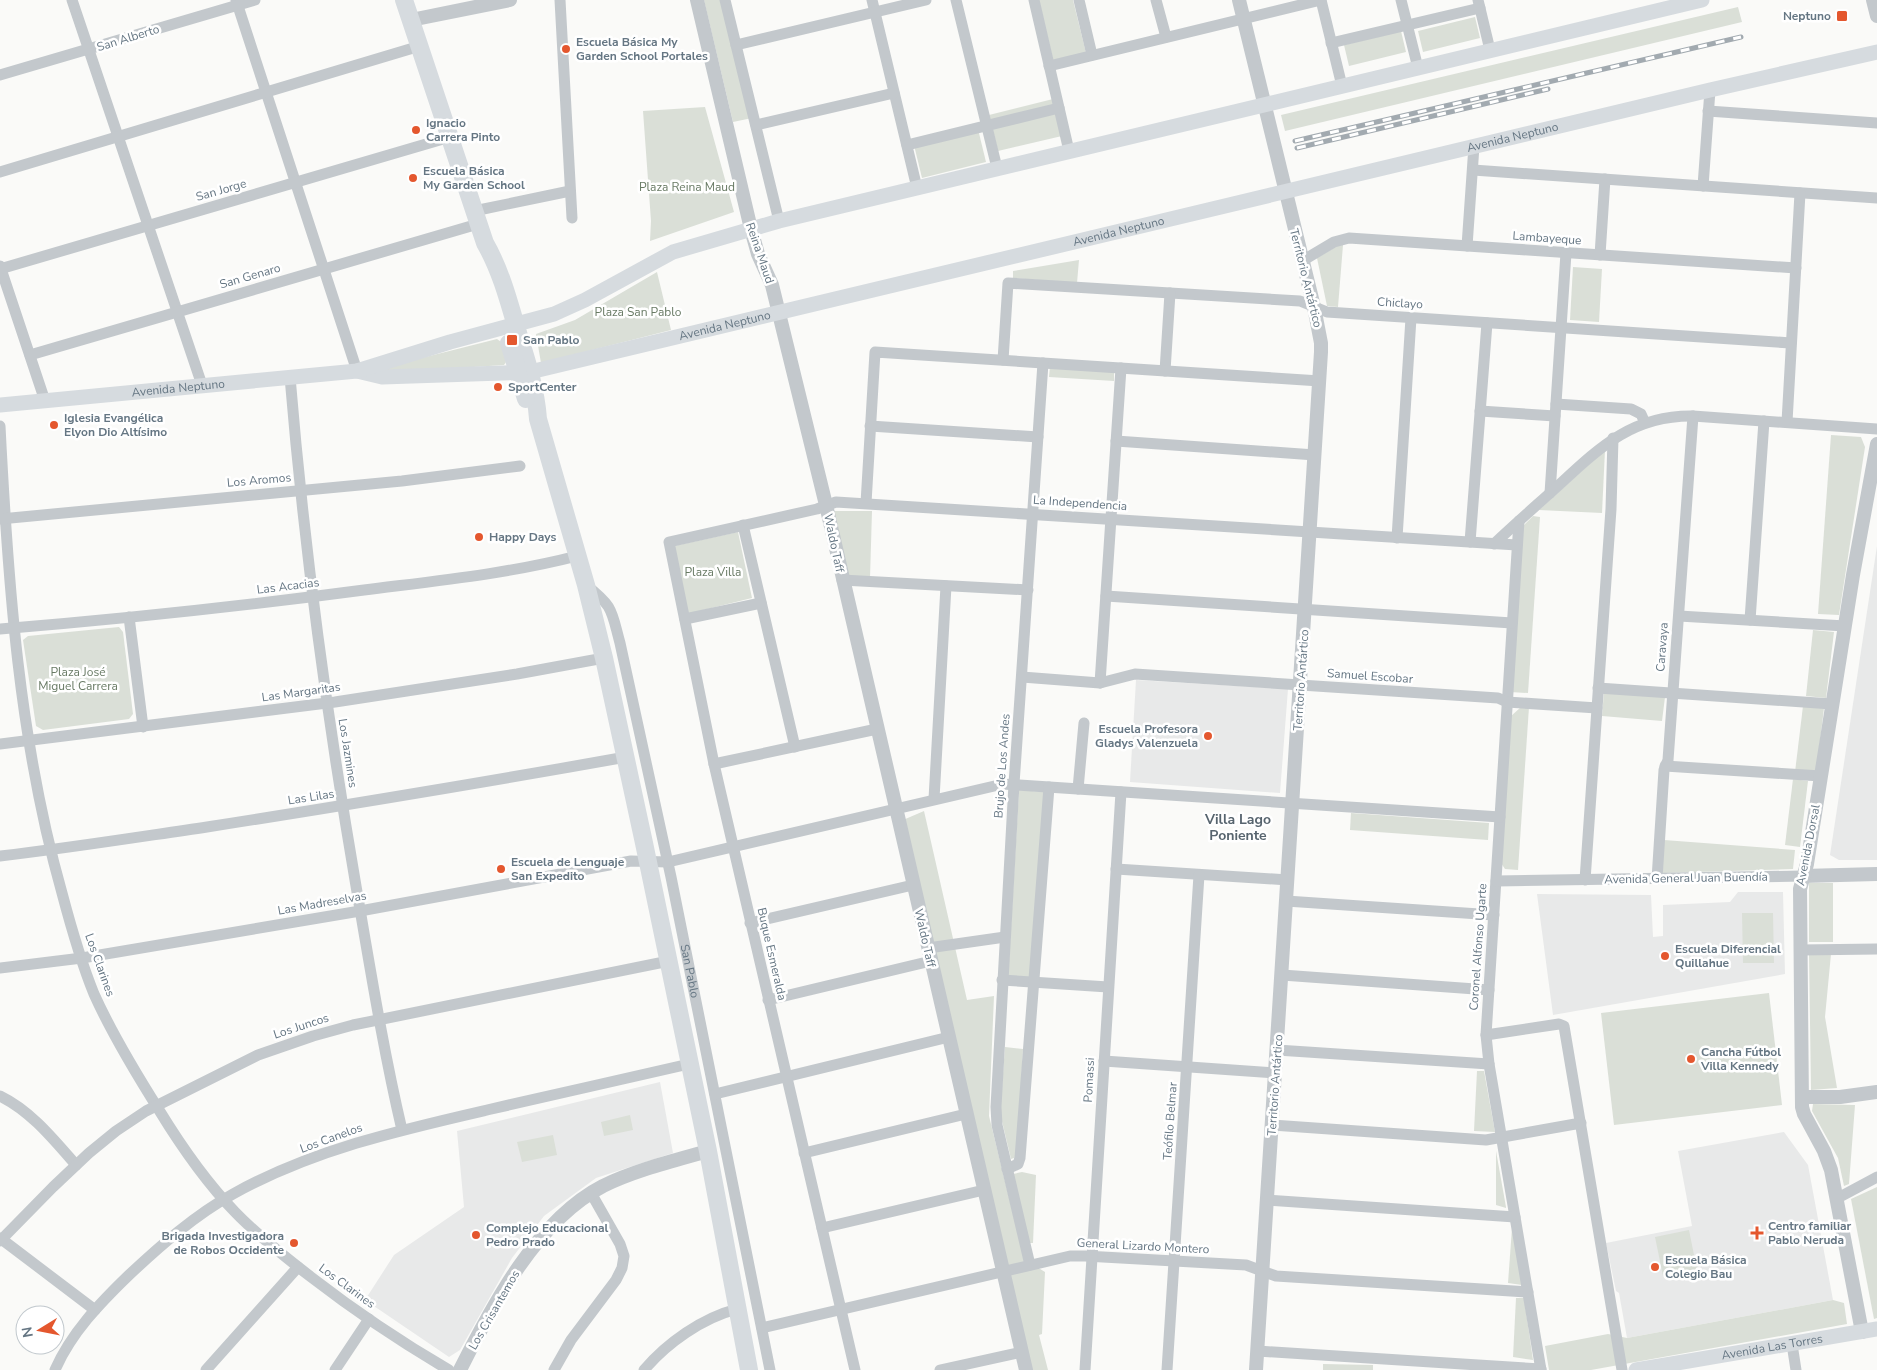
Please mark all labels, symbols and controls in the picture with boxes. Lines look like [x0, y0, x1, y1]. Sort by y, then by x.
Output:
place label: Neptuno [1783, 8, 1831, 24]
marker: Neptuno [1835, 9, 1849, 23]
street label: San Alberto [95, 21, 162, 55]
place label: Escuela Básica My Garden School Portales [576, 34, 708, 64]
marker: Escuela Básica My Garden School Portales [560, 43, 572, 55]
place label: Ignacio Carrera Pinto [426, 115, 500, 145]
street label: Avenida Neptuno [1465, 118, 1560, 156]
marker: Ignacio Carrera Pinto [410, 124, 422, 136]
place label: Escuela Básica My Garden School [423, 163, 525, 193]
marker: Escuela Básica My Garden School [407, 172, 419, 184]
street label: San Jorge [194, 175, 248, 205]
park label: Plaza Reina Maud [639, 179, 735, 195]
street label: Avenida Neptuno [1071, 213, 1166, 250]
street label: Reina Maud [742, 220, 778, 286]
street label: Territorio Antártico [1286, 227, 1326, 330]
street label: Lambayeque [1512, 228, 1582, 248]
street label: San Genaro [218, 260, 283, 292]
street label: Chiclayo [1377, 293, 1424, 313]
park label: Plaza San Pablo [595, 304, 682, 320]
street label: Avenida Neptuno [677, 307, 772, 344]
place label: San Pablo [523, 332, 579, 348]
marker: San Pablo [505, 333, 519, 347]
street label: Avenida Neptuno [131, 376, 226, 400]
place label: SportCenter [508, 379, 577, 395]
marker: SportCenter [492, 381, 504, 393]
place label: Iglesia Evangélica Elyon Dio Altísimo [64, 410, 167, 440]
marker: Iglesia Evangélica Elyon Dio Altísimo [48, 419, 60, 431]
street label: Los Aromos [226, 469, 292, 491]
street label: La Independencia [1032, 492, 1128, 514]
street label: Waldo Taff [820, 512, 848, 575]
place label: Happy Days [489, 529, 557, 545]
marker: Happy Days [473, 531, 485, 543]
park label: Plaza Villa [685, 564, 741, 580]
street label: Las Acacias [256, 574, 320, 598]
street label: Caravaya [1652, 622, 1672, 672]
street label: Territorio Antártico [1289, 628, 1313, 731]
park label: Plaza José Miguel Carrera [38, 664, 118, 694]
street label: Samuel Escobar [1326, 665, 1414, 687]
street label: Las Margaritas [261, 679, 342, 705]
street label: Brujo de Los Andes [990, 713, 1014, 819]
street label: Los Jazmines [335, 717, 361, 789]
place label: Escuela Profesora Gladys Valenzuela [1095, 721, 1198, 751]
marker: Escuela Profesora Gladys Valenzuela [1202, 730, 1214, 742]
street label: Las Lilas [287, 785, 336, 809]
street label: Avenida Dorsal [1792, 803, 1824, 887]
district label: Villa Lago Poniente [1204, 810, 1271, 845]
place label: Escuela de Lenguaje San Expedito [511, 854, 625, 884]
marker: Escuela de Lenguaje San Expedito [495, 863, 507, 875]
street label: Avenida General Juan Buendía [1604, 869, 1768, 887]
street label: Coronel Alfonso Ugarte [1466, 883, 1490, 1011]
street label: Las Madreselvas [276, 887, 368, 919]
street label: Buque Esmeralda [754, 906, 790, 1002]
street label: Waldo Taff [911, 907, 940, 970]
street label: Los Clarines [81, 931, 119, 999]
place label: Escuela Diferencial Quillahue [1675, 941, 1781, 971]
street label: San Pablo [677, 943, 703, 1000]
marker: Escuela Diferencial Quillahue [1659, 950, 1671, 962]
street label: Los Juncos [271, 1009, 331, 1042]
street label: Territorio Antártico [1263, 1033, 1287, 1136]
place label: Cancha Fútbol Villa Kennedy [1700, 1044, 1781, 1074]
marker: Cancha Fútbol Villa Kennedy [1685, 1053, 1697, 1065]
street label: Pomassi [1080, 1057, 1098, 1103]
street label: Teófilo Belmar [1159, 1081, 1181, 1161]
street label: Los Canelos [298, 1119, 365, 1157]
place label: Centro familiar Pablo Neruda [1768, 1218, 1852, 1248]
place label: Complejo Educacional Pedro Prado [486, 1220, 609, 1250]
marker: Centro familiar Pablo Neruda [1750, 1226, 1764, 1240]
place label: Brigada Investigadora de Robos Occidente [162, 1228, 284, 1258]
marker: Complejo Educacional Pedro Prado [470, 1229, 482, 1241]
street label: General Lizardo Montero [1076, 1235, 1210, 1257]
marker: Brigada Investigadora de Robos Occidente [288, 1237, 300, 1249]
place label: Escuela Básica Colegio Bau [1665, 1252, 1747, 1282]
street label: Los Clarines [316, 1260, 379, 1312]
marker: Escuela Básica Colegio Bau [1649, 1261, 1661, 1273]
street label: Los Crisantemos [465, 1267, 523, 1353]
north arrow [15, 1305, 65, 1355]
text: N [17, 1325, 38, 1339]
street label: Avenida Las Torres [1720, 1330, 1824, 1363]

